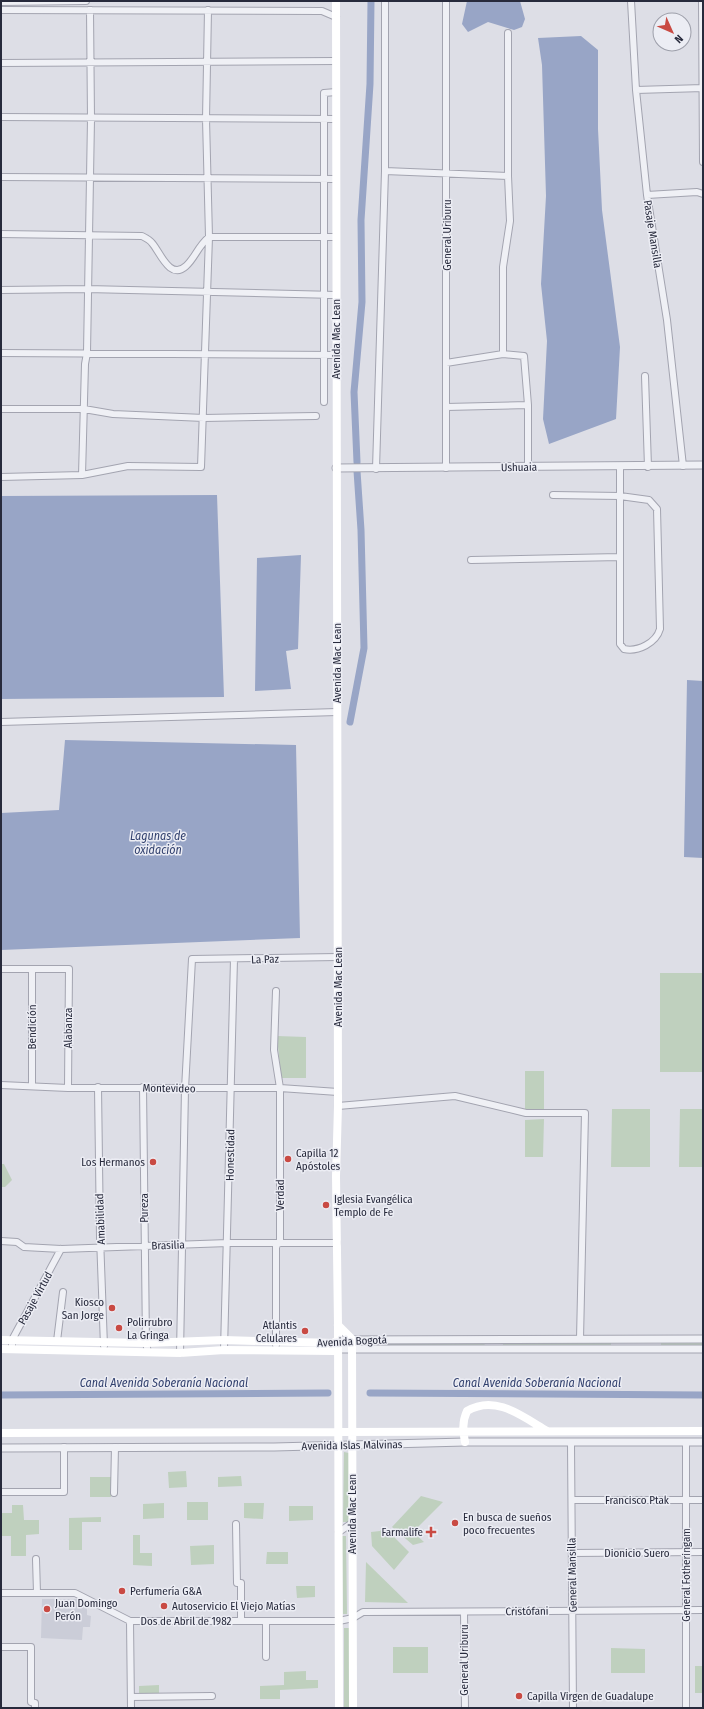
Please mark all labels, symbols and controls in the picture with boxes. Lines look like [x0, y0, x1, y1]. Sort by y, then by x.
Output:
north arrow [652, 12, 692, 52]
text: N [672, 32, 686, 46]
street label: General Uriburu [441, 199, 454, 271]
street label: Pasaje Mansilla [641, 199, 664, 269]
street label: Avenida Mac Lean [330, 299, 343, 379]
street label: Ushuaia [501, 461, 537, 474]
street label: Avenida Mac Lean [331, 623, 344, 703]
water label: Lagunas de oxidación [130, 829, 186, 857]
street label: Avenida Mac Lean [332, 947, 345, 1027]
street label: La Paz [251, 952, 280, 966]
street label: Bendición [26, 1005, 39, 1049]
street label: Alabanza [62, 1008, 75, 1048]
street label: Montevideo [142, 1082, 196, 1095]
street label: Honestidad [224, 1129, 237, 1181]
place label: Capilla 12 Apóstoles [296, 1147, 341, 1173]
marker: Capilla 12 Apóstoles [283, 1154, 293, 1164]
place label: Los Hermanos [81, 1156, 145, 1169]
marker: Los Hermanos [148, 1157, 158, 1167]
street label: Verdad [274, 1179, 287, 1211]
street label: Amabilidad [93, 1193, 108, 1245]
street label: Pureza [138, 1193, 151, 1223]
place label: Iglesia Evangélica Templo de Fe [334, 1193, 413, 1219]
marker: Iglesia Evangélica Templo de Fe [321, 1200, 331, 1210]
street label: Brasilia [151, 1238, 185, 1253]
street label: Pasaje Virtud [16, 1269, 55, 1327]
place label: Kiosco San Jorge [62, 1296, 104, 1322]
marker: Kiosco San Jorge [107, 1303, 117, 1313]
place label: Polirrubro La Gringa [127, 1316, 173, 1342]
place label: Atlantis Celulares [256, 1319, 297, 1345]
marker: Polirrubro La Gringa [114, 1323, 124, 1333]
marker: Atlantis Celulares [300, 1326, 310, 1336]
street label: Avenida Bogotá [317, 1333, 387, 1350]
water label: Canal Avenida Soberanía Nacional [80, 1376, 248, 1390]
water label: Canal Avenida Soberanía Nacional [453, 1376, 621, 1390]
street label: Avenida Islas Malvinas [301, 1438, 403, 1453]
street label: Avenida Mac Lean [346, 1474, 359, 1554]
street label: Francisco Ptak [605, 1494, 670, 1507]
place label: En busca de sueños poco frecuentes [463, 1511, 552, 1537]
marker: En busca de sueños poco frecuentes [450, 1518, 460, 1528]
place label: Farmalife [382, 1526, 423, 1539]
marker: Farmalife [426, 1527, 436, 1537]
street label: General Fotheringam [680, 1528, 693, 1622]
street label: General Mansilla [565, 1537, 580, 1613]
street label: Dionicio Suero [604, 1547, 670, 1560]
place label: Perfumería G&A [130, 1585, 202, 1598]
marker: Perfumería G&A [117, 1586, 127, 1596]
place label: Juan Domingo Perón [55, 1597, 118, 1623]
place label: Autoservicio El Viejo Matías [172, 1600, 296, 1613]
marker: Autoservicio El Viejo Matías [159, 1601, 169, 1611]
marker: Juan Domingo Perón [42, 1604, 52, 1614]
street label: Cristófani [505, 1605, 549, 1618]
street label: Dos de Abril de 1982 [141, 1615, 232, 1628]
street label: General Uriburu [458, 1624, 471, 1696]
place label: Capilla Virgen de Guadalupe [527, 1690, 654, 1703]
marker: Capilla Virgen de Guadalupe [514, 1691, 524, 1701]

